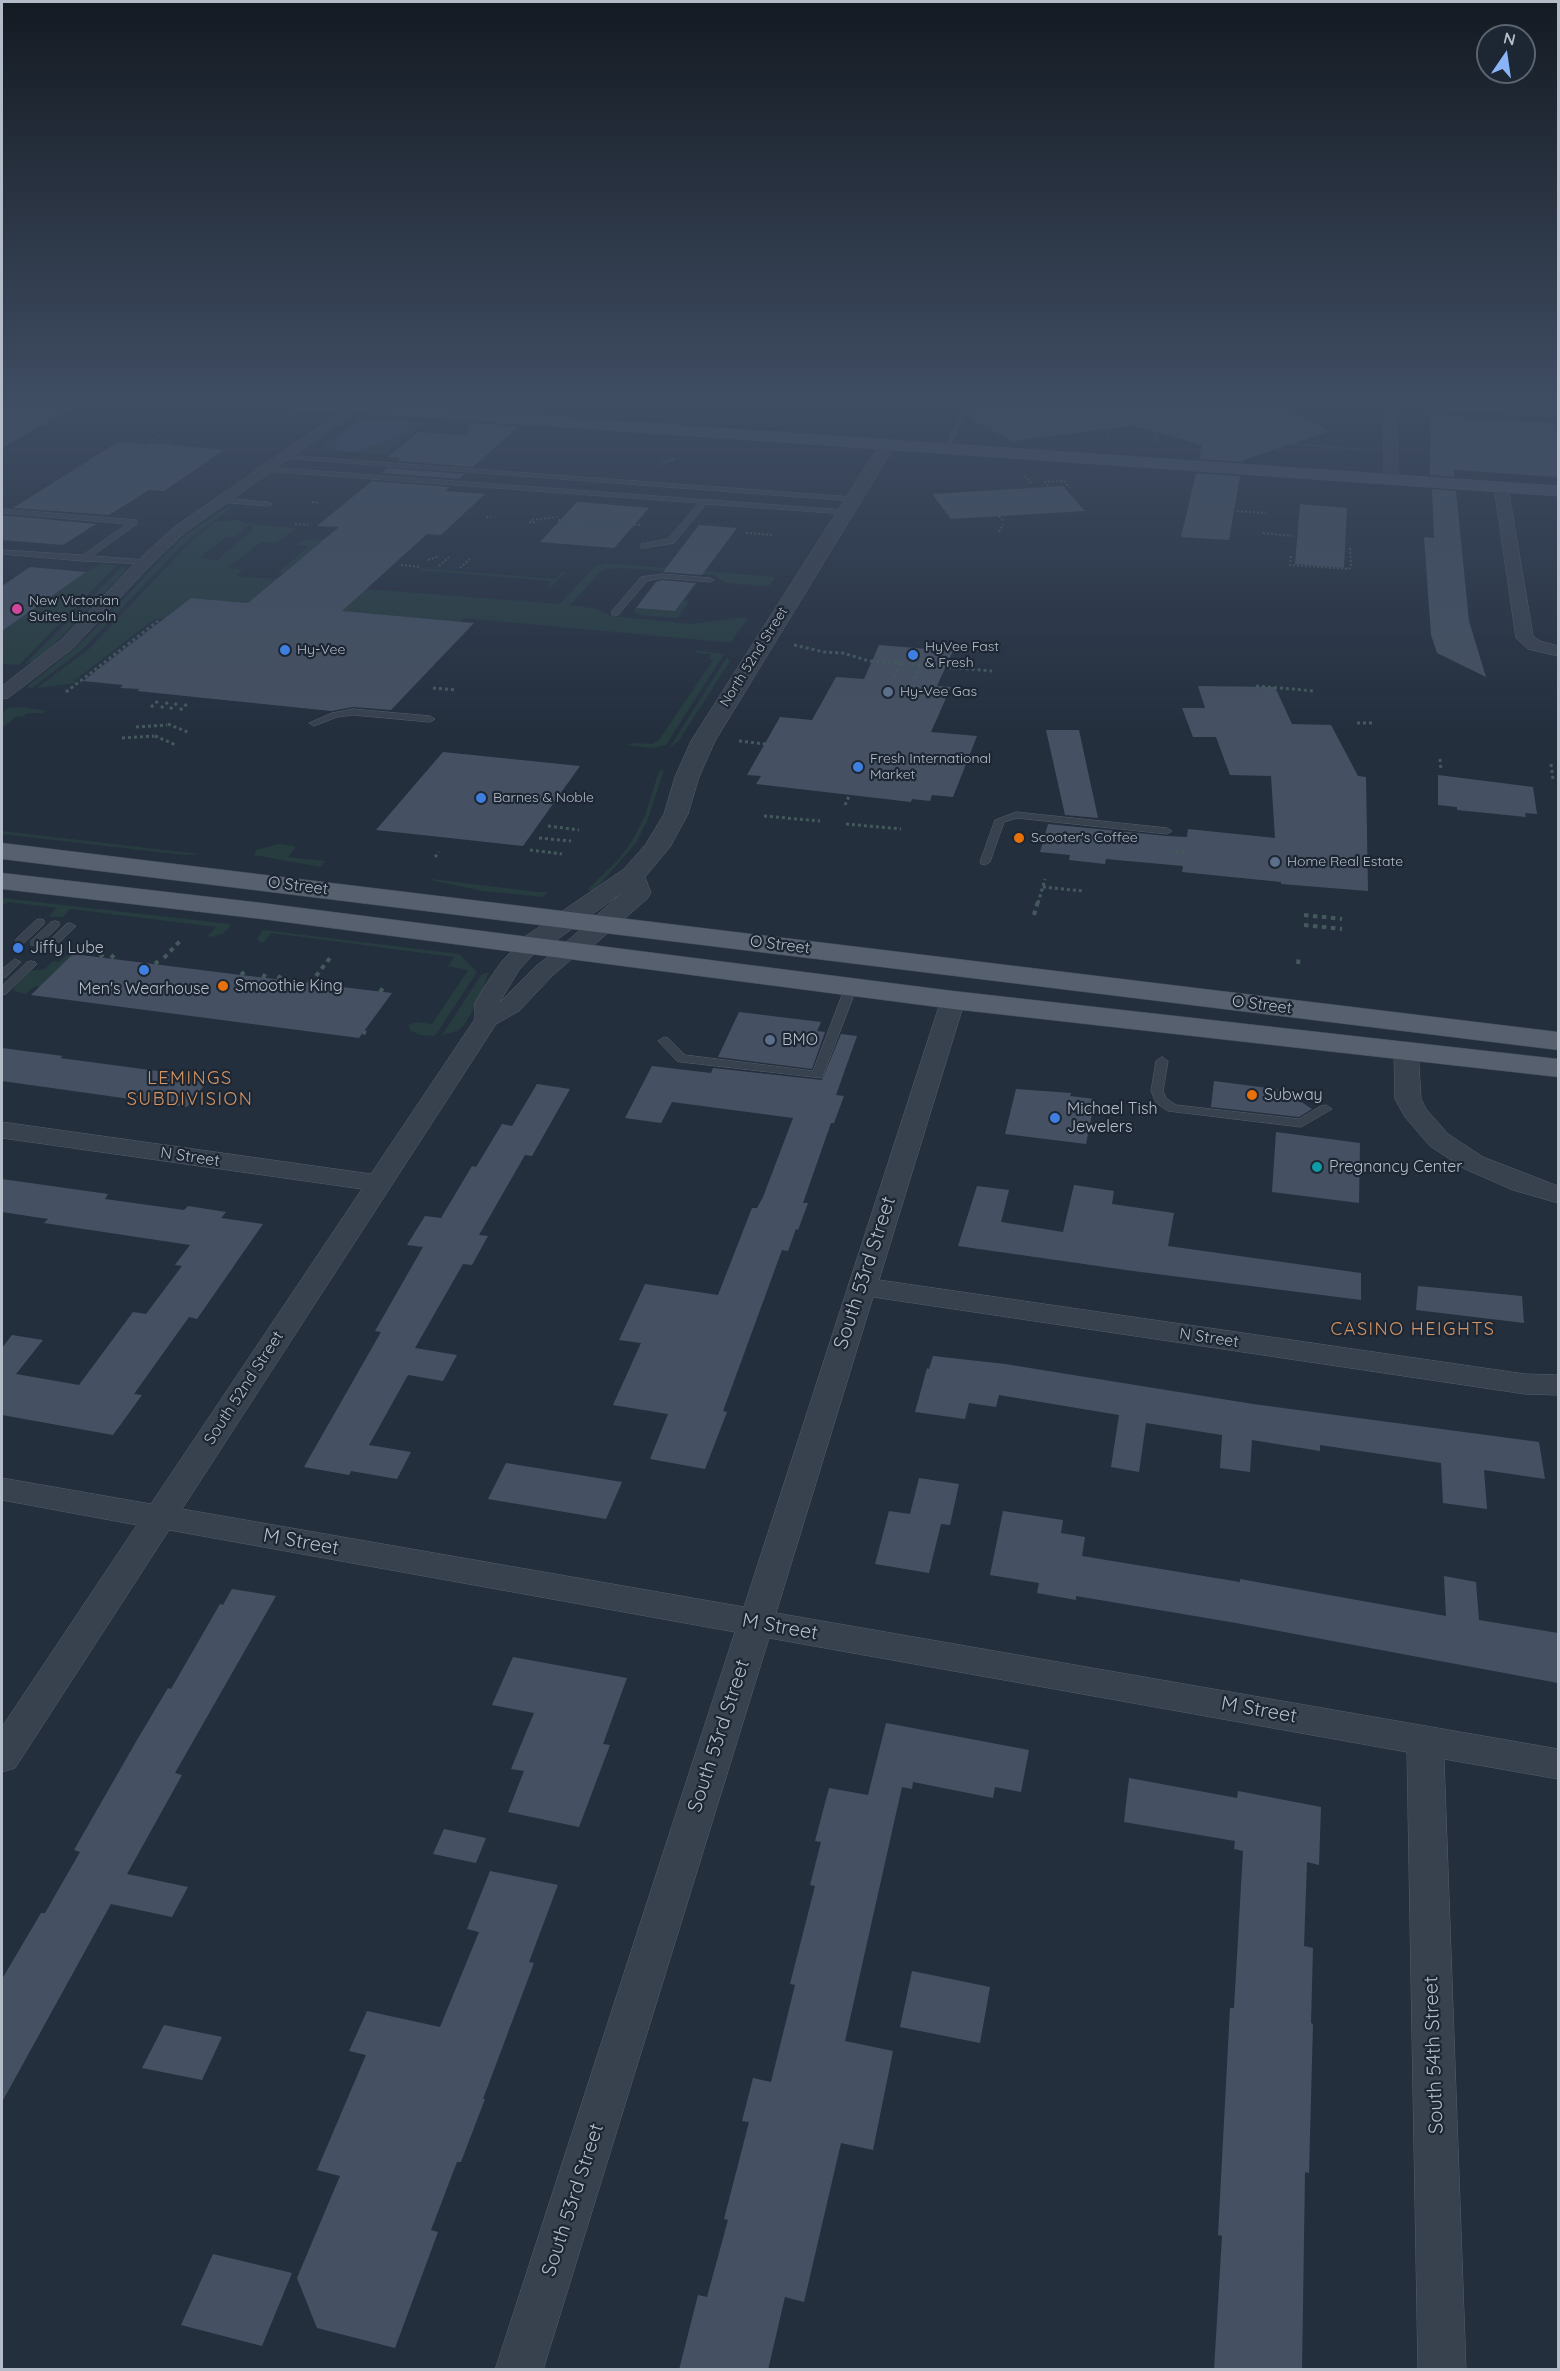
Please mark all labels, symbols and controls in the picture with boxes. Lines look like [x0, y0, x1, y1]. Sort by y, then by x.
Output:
north arrow [1476, 24, 1536, 84]
text: N [1502, 27, 1518, 49]
place label: New Victorian Suites Lincoln [29, 593, 119, 626]
marker: New Victorian Suites Lincoln [10, 602, 24, 616]
street label: North 52nd Street [717, 604, 791, 710]
place label: HyVee Fast & Fresh [925, 639, 999, 672]
place label: Hy-Vee [297, 642, 345, 658]
marker: Hy-Vee [278, 643, 292, 657]
marker: HyVee Fast & Fresh [906, 648, 920, 662]
place label: Hy-Vee Gas [900, 684, 977, 700]
marker: Hy-Vee Gas [881, 685, 895, 699]
place label: Fresh International Market [870, 751, 991, 784]
marker: Fresh International Market [851, 760, 865, 774]
place label: Barnes & Noble [493, 790, 594, 806]
marker: Barnes & Noble [474, 791, 488, 805]
place label: Scooter's Coffee [1031, 830, 1138, 846]
marker: Scooter's Coffee [1012, 831, 1026, 845]
place label: Home Real Estate [1287, 854, 1403, 870]
marker: Home Real Estate [1268, 855, 1282, 869]
street label: O Street [267, 873, 329, 899]
street label: O Street [749, 932, 811, 958]
place label: Jiffy Lube [30, 938, 104, 958]
marker: Jiffy Lube [11, 941, 25, 955]
marker: Men's Wearhouse [137, 963, 151, 977]
place label: Smoothie King [235, 976, 343, 996]
place label: Men's Wearhouse [78, 979, 210, 999]
marker: Smoothie King [216, 979, 230, 993]
street label: O Street [1231, 992, 1293, 1018]
place label: BMO [782, 1030, 818, 1050]
marker: BMO [763, 1033, 777, 1047]
district label: LEMINGS SUBDIVISION [127, 1068, 253, 1110]
place label: Subway [1264, 1085, 1323, 1105]
marker: Subway [1245, 1088, 1259, 1102]
place label: Michael Tish Jewelers [1067, 1099, 1157, 1137]
marker: Michael Tish Jewelers [1048, 1111, 1062, 1125]
street label: N Street [159, 1143, 221, 1171]
place label: Pregnancy Center [1329, 1157, 1463, 1177]
marker: Pregnancy Center [1310, 1160, 1324, 1174]
street label: South 53rd Street [829, 1194, 901, 1352]
district label: CASINO HEIGHTS [1331, 1319, 1495, 1341]
street label: N Street [1178, 1324, 1240, 1352]
street label: South 52nd Street [200, 1328, 288, 1448]
street label: M Street [261, 1524, 341, 1560]
street label: M Street [740, 1609, 820, 1645]
street label: South 53rd Street [683, 1657, 755, 1815]
street label: M Street [1219, 1692, 1299, 1728]
street label: South 54th Street [1419, 1976, 1449, 2134]
street label: South 53rd Street [537, 2121, 609, 2279]

